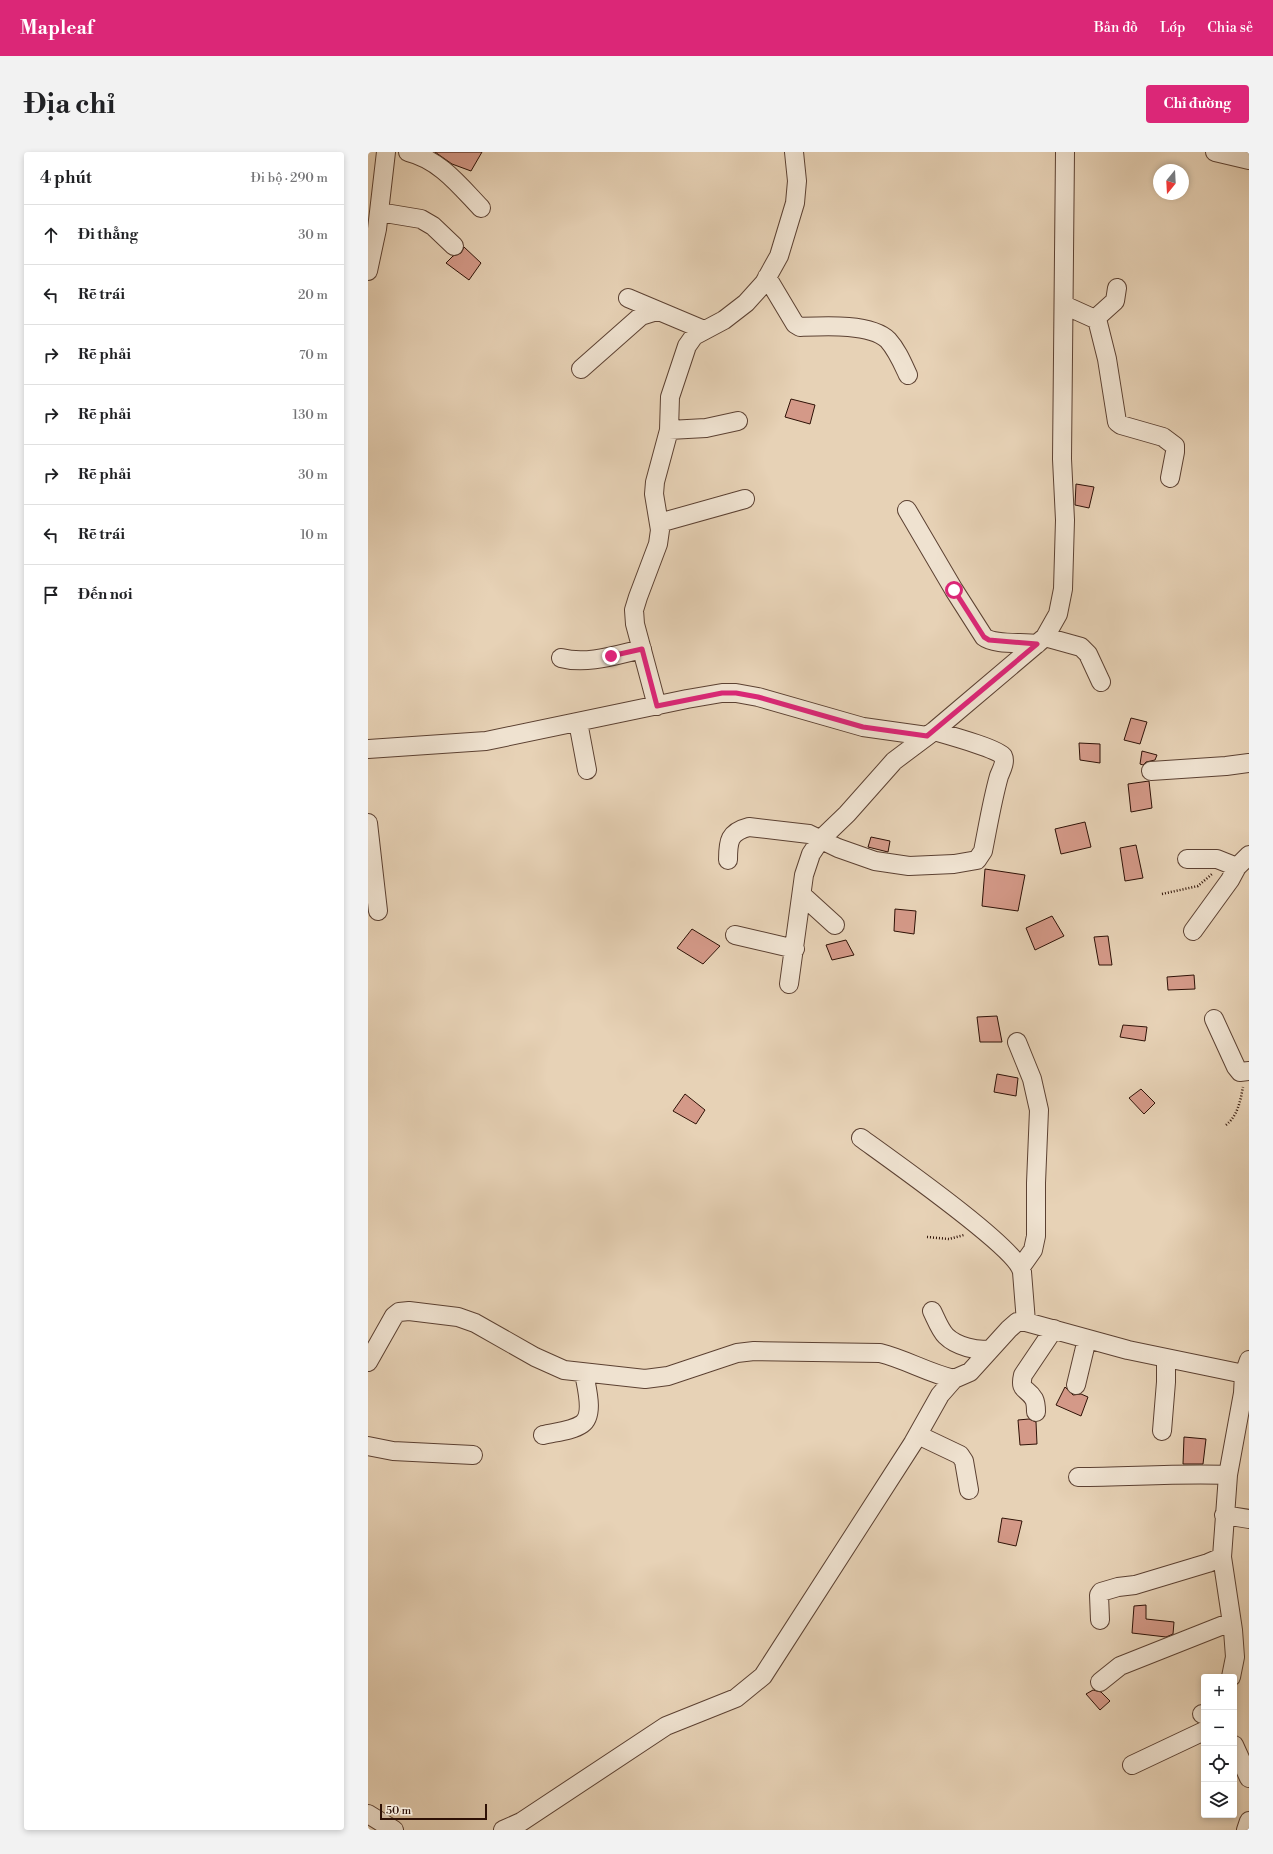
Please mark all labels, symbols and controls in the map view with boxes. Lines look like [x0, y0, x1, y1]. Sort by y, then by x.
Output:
text: Mapleaf [20, 16, 93, 40]
text: Bản đồ [1094, 19, 1138, 37]
text: Lớp [1160, 19, 1185, 37]
text: Chia sẻ [1207, 19, 1253, 37]
button: Chỉ đường [1146, 85, 1249, 123]
text: Địa chỉ [24, 87, 116, 122]
north arrow [1153, 164, 1189, 200]
text: 4 phút [40, 167, 92, 189]
text: Đi bộ · 290 m [251, 170, 328, 186]
icon: ahead [40, 224, 62, 246]
text: Đi thẳng [78, 225, 138, 244]
text: 30 m [298, 227, 328, 243]
icon: left [40, 284, 62, 306]
text: Rẽ trái [78, 285, 125, 304]
text: 20 m [298, 287, 328, 303]
icon: right [40, 344, 62, 366]
text: Rẽ phải [78, 345, 131, 364]
text: 70 m [299, 347, 328, 363]
icon: right [40, 404, 62, 426]
text: Rẽ phải [78, 405, 131, 424]
text: 130 m [293, 407, 328, 423]
icon: right [40, 464, 62, 486]
text: Rẽ phải [78, 465, 131, 484]
text: 30 m [298, 467, 328, 483]
icon: left [40, 524, 62, 546]
text: Rẽ trái [78, 525, 125, 544]
text: 10 m [300, 527, 328, 543]
route start [945, 581, 963, 599]
icon: arrive [40, 584, 62, 606]
text: Đến nơi [78, 585, 132, 604]
route end [602, 647, 620, 665]
map controls [1201, 1674, 1237, 1818]
button: + [1201, 1674, 1237, 1710]
button: − [1201, 1710, 1237, 1746]
button: locate [1201, 1746, 1237, 1782]
button: layers [1201, 1782, 1237, 1818]
scale bar [380, 1802, 487, 1821]
text: 50 m [386, 1804, 411, 1818]

